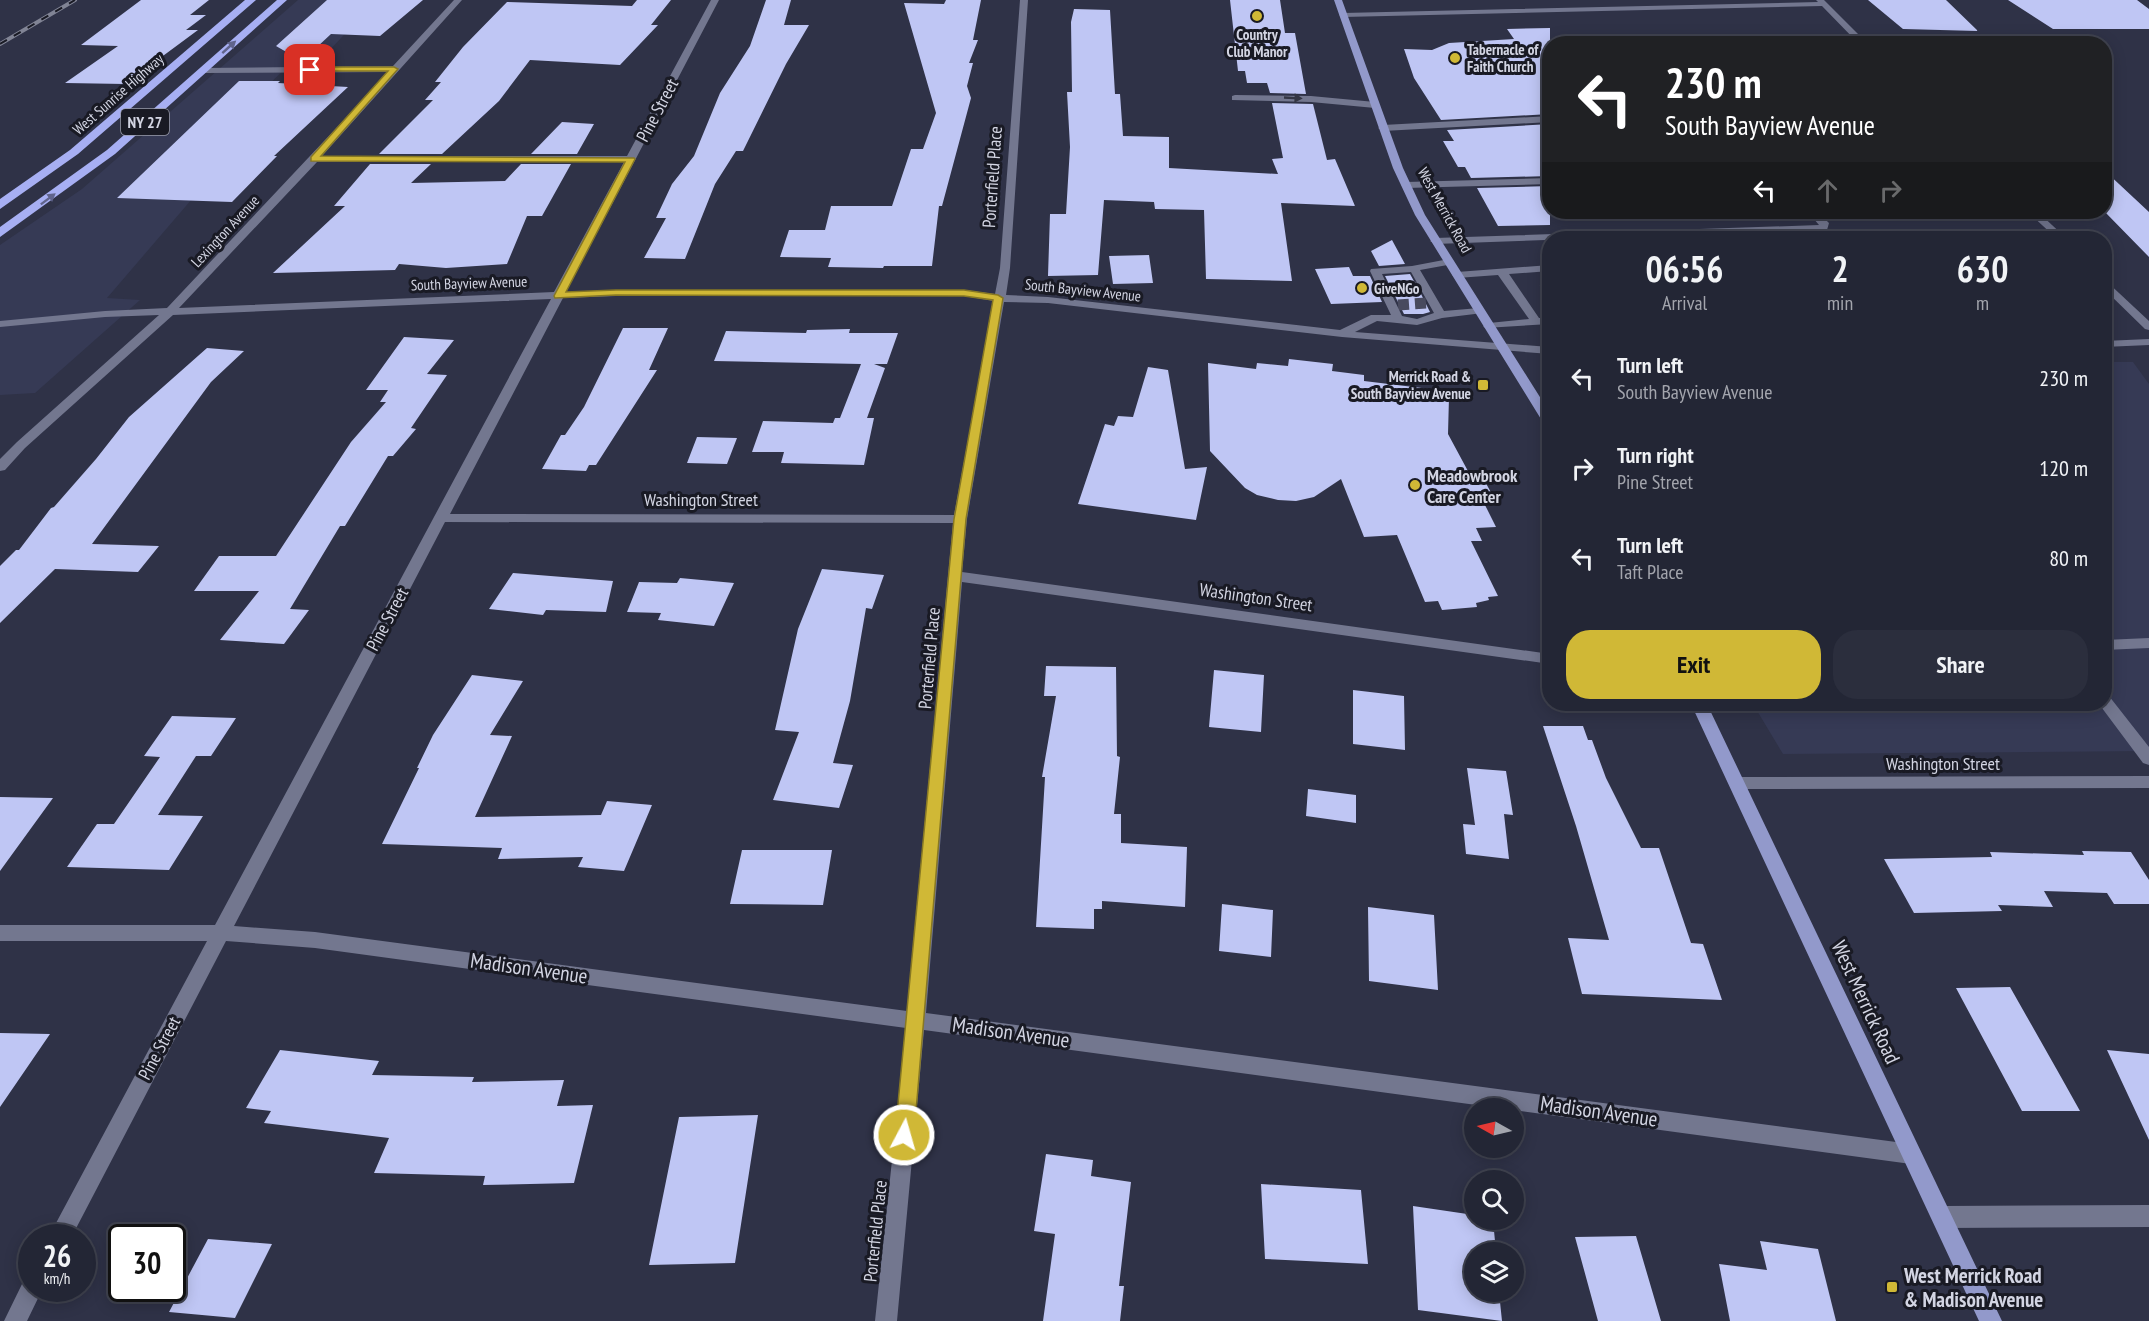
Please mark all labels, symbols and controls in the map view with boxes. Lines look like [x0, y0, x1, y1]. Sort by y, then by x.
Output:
marker: Country Club Manor [1250, 9, 1264, 23]
place label: Country Club Manor [1227, 25, 1288, 61]
one-way arrow [222, 40, 237, 54]
place label: Tabernacle of Faith Church [1467, 40, 1539, 76]
pin [284, 44, 335, 95]
street label: West Sunrise Highway [69, 49, 168, 139]
marker: Tabernacle of Faith Church [1448, 51, 1462, 65]
icon: arrive [293, 53, 326, 86]
text: 230 m [1665, 55, 1762, 110]
icon: left [1566, 60, 1644, 138]
street label: Pine Street [631, 74, 683, 146]
one-way arrow [1284, 94, 1303, 103]
text: South Bayview Avenue [1665, 108, 1875, 142]
road number: NY 27 [121, 109, 169, 135]
street label: Porterfield Place [977, 125, 1007, 229]
street label: West Merrick Road [1414, 164, 1476, 256]
icon: left [1748, 174, 1781, 207]
icon: ahead [1811, 174, 1844, 207]
icon: right [1874, 174, 1907, 207]
street label: Lexington Avenue [187, 191, 263, 271]
one-way arrow [40, 193, 56, 206]
text: 06:56 [1646, 245, 1723, 292]
text: 2 [1831, 245, 1849, 292]
text: 630 [1957, 245, 2008, 292]
street label: South Bayview Avenue [410, 271, 528, 295]
street label: South Bayview Avenue [1024, 274, 1142, 306]
place label: GiveNGo [1374, 279, 1420, 298]
marker: GiveNGo [1355, 281, 1369, 295]
text: Arrival [1662, 290, 1707, 316]
text: min [1827, 290, 1853, 316]
text: m [1976, 290, 1989, 316]
text: Turn left [1617, 351, 1683, 379]
icon: left [1566, 362, 1599, 395]
text: 230 m [2039, 364, 2088, 392]
place label: Merrick Road & South Bayview Avenue [1351, 367, 1471, 403]
marker: Merrick Road & South Bayview Avenue [1476, 378, 1490, 392]
text: South Bayview Avenue [1617, 379, 1773, 405]
text: Turn right [1617, 441, 1694, 469]
icon: right [1566, 452, 1599, 485]
text: 120 m [2039, 454, 2088, 482]
place label: Meadowbrook Care Center [1427, 464, 1518, 508]
text: Pine Street [1617, 469, 1693, 495]
marker: Meadowbrook Care Center [1408, 478, 1422, 492]
street label: Washington Street [644, 488, 758, 511]
text: Turn left [1617, 531, 1683, 559]
icon: left [1566, 542, 1599, 575]
text: 80 m [2049, 544, 2088, 572]
text: Taft Place [1617, 559, 1684, 585]
street label: Washington Street [1198, 578, 1314, 616]
street label: Pine Street [361, 583, 413, 655]
street label: Porterfield Place [913, 606, 945, 710]
button: Exit [1566, 630, 1821, 699]
button: Share [1833, 630, 2088, 699]
street label: Washington Street [1886, 752, 2000, 775]
street label: West Merrick Road [1826, 936, 1906, 1068]
street label: Madison Avenue [469, 946, 589, 990]
street label: Madison Avenue [951, 1010, 1071, 1054]
street label: Pine Street [133, 1012, 185, 1084]
street label: Madison Avenue [1539, 1089, 1659, 1133]
north arrow [1464, 1098, 1524, 1158]
map controls [1464, 1098, 1524, 1302]
position arrow [872, 1103, 936, 1167]
button: search [1464, 1170, 1524, 1230]
street label: Porterfield Place [858, 1179, 892, 1283]
speed limit sign: 30 [108, 1224, 186, 1302]
text: 26 [43, 1236, 71, 1275]
button: layers [1464, 1242, 1524, 1302]
place label: West Merrick Road & Madison Avenue [1903, 1262, 2043, 1313]
text: km/h [44, 1269, 70, 1288]
marker: West Merrick Road & Madison Avenue [1885, 1280, 1899, 1294]

